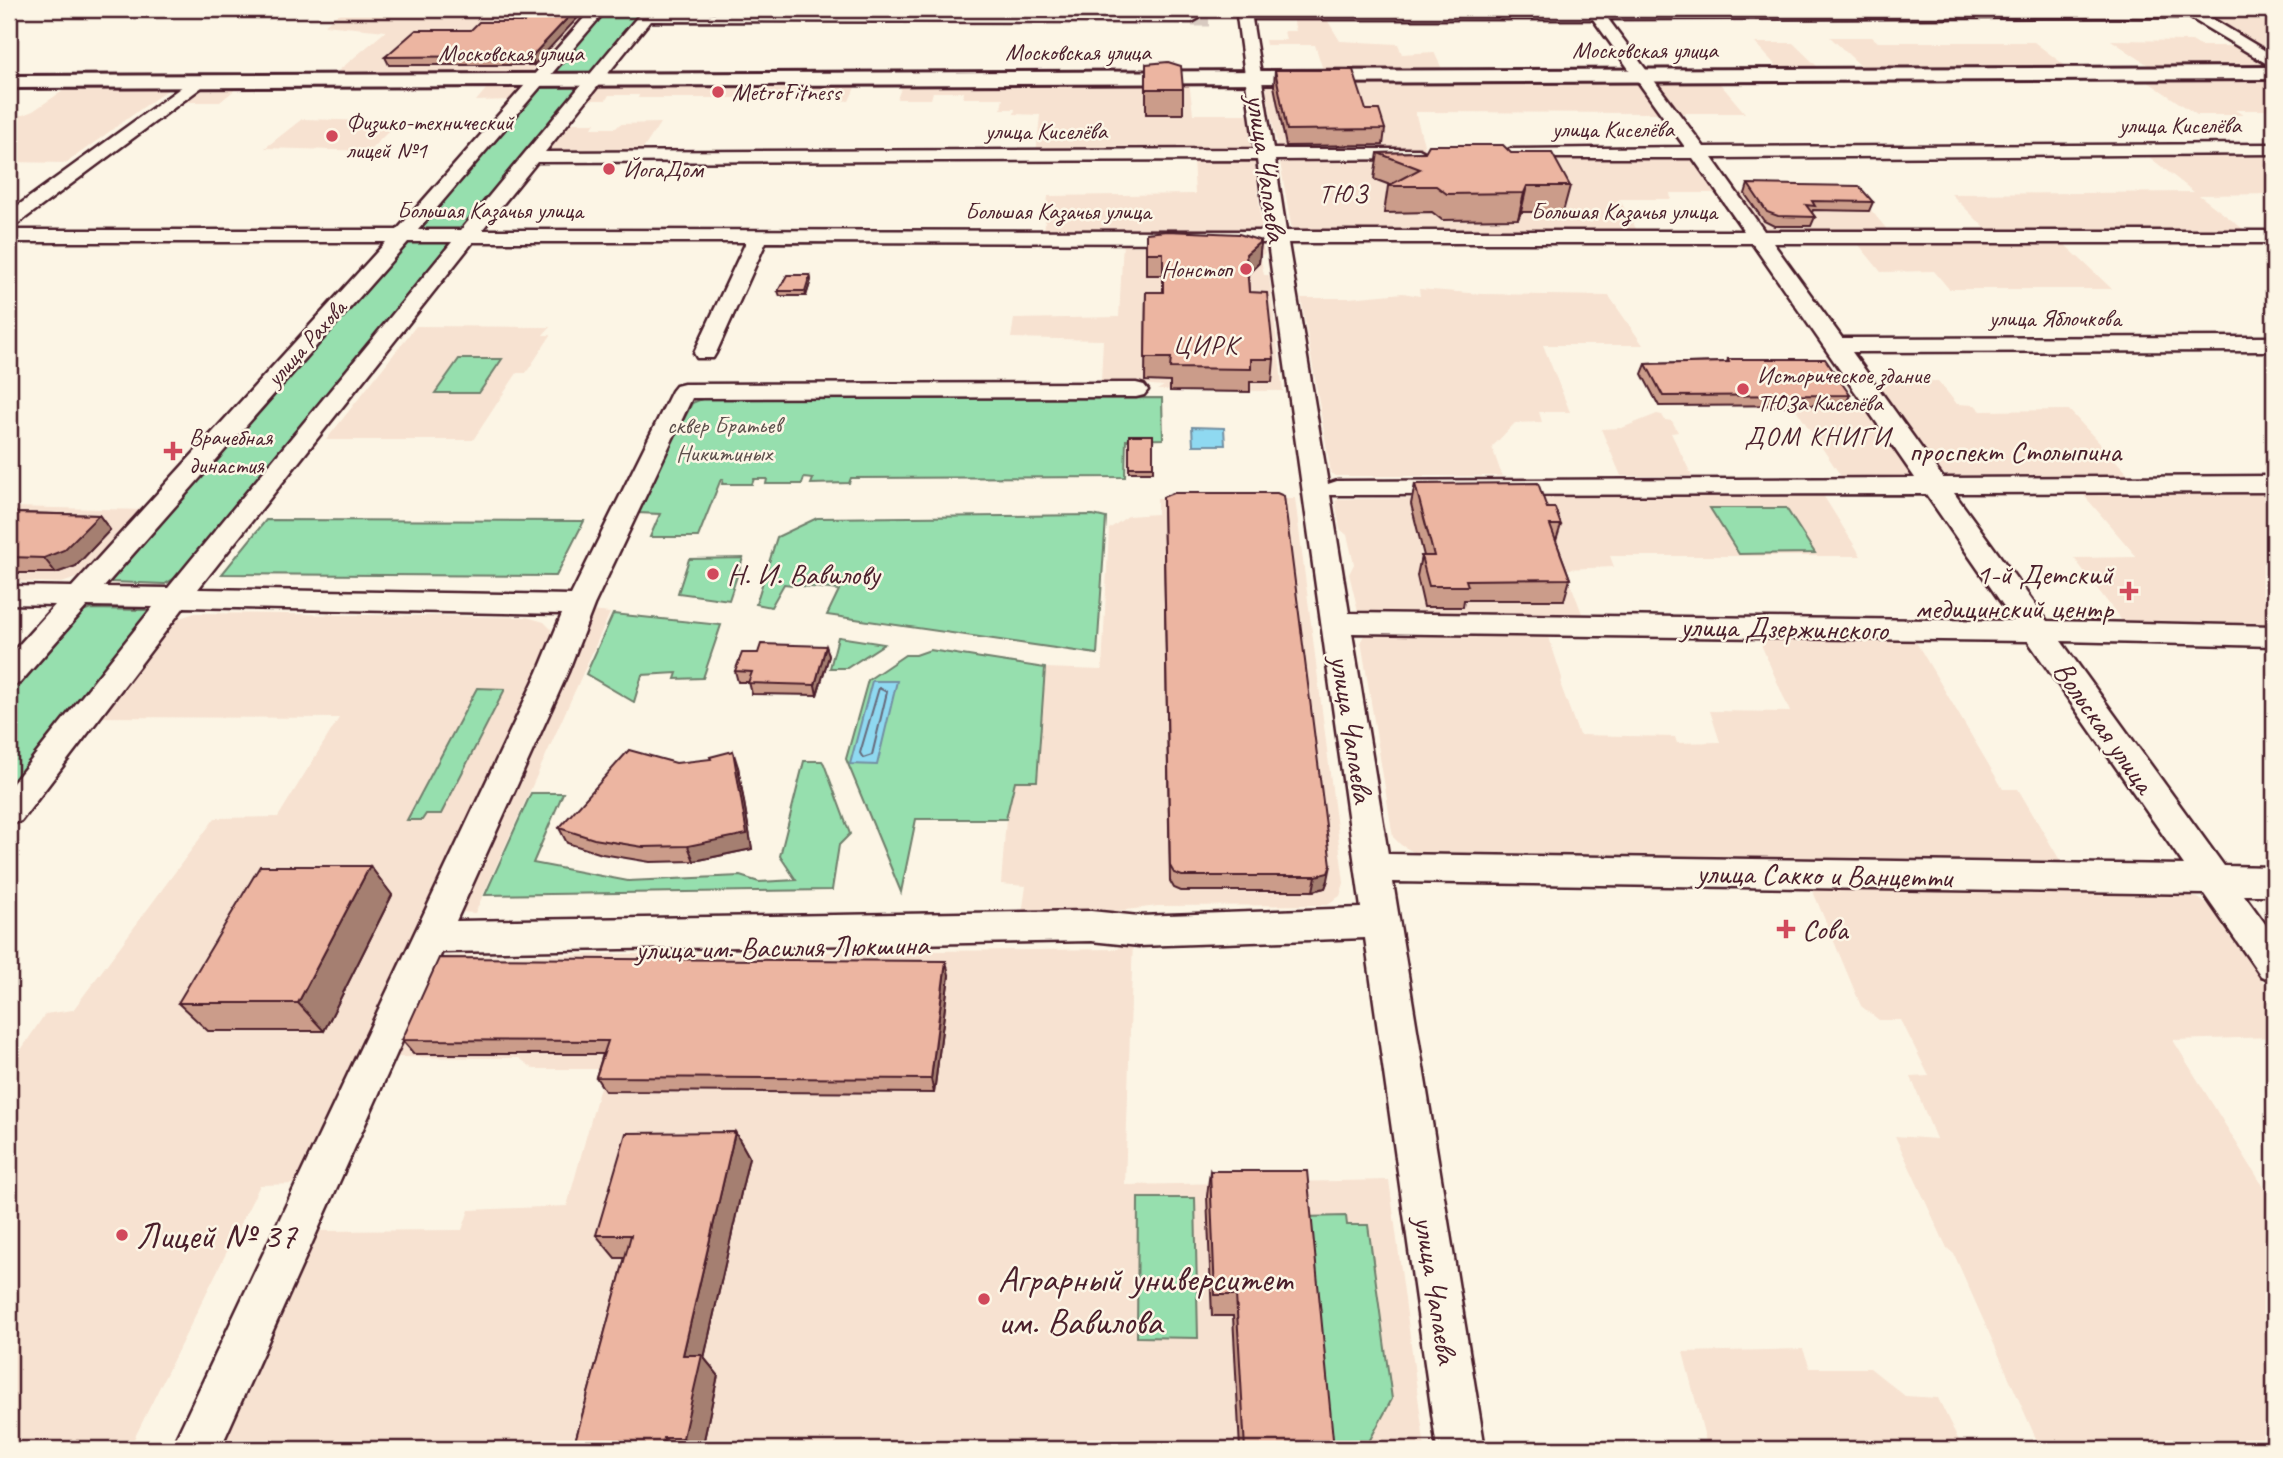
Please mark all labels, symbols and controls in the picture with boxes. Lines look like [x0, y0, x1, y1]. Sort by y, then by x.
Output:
street label: Московская улица [1572, 35, 1719, 65]
street label: Московская улица [1005, 37, 1152, 67]
street label: Московская улица [438, 38, 585, 68]
place label: MetroFitness [732, 77, 843, 107]
marker: MetroFitness [710, 84, 726, 100]
street label: улица Чапаева [1238, 90, 1296, 246]
place label: Физико-технический лицей №1 [346, 107, 515, 165]
street label: улица Киселёва [2117, 110, 2243, 140]
street label: улица Киселёва [1550, 114, 1676, 144]
street label: улица Киселёва [983, 116, 1109, 146]
marker: Физико-технический лицей №1 [324, 128, 340, 144]
place label: ЙогаДом [623, 154, 705, 184]
marker: ЙогаДом [601, 161, 617, 177]
district label: ТЮЗ [1319, 178, 1369, 211]
street label: Большая Казачья улица [397, 195, 585, 226]
street label: Большая Казачья улица [965, 196, 1153, 227]
street label: Большая Казачья улица [1531, 196, 1719, 227]
place label: Нонстоп [1161, 254, 1234, 284]
marker: Нонстоп [1238, 261, 1254, 277]
street label: улица Рахова [258, 292, 354, 394]
street label: улица Яблочкова [1987, 303, 2123, 333]
district label: ЦИРК [1173, 329, 1242, 362]
place label: Историческое здание ТЮЗа Киселёва [1757, 360, 1931, 418]
marker: Историческое здание ТЮЗа Киселёва [1735, 381, 1751, 397]
park label: сквер Братьев Никитиных [667, 410, 785, 468]
district label: ДОМ КНИГИ [1744, 420, 1894, 453]
place label: Врачебная династия [189, 422, 274, 480]
street label: проспект Столыпина [1909, 432, 2123, 470]
marker: Врачебная династия [163, 441, 183, 461]
place label: Н. И. Вавилову [727, 555, 882, 593]
place label: 1-й Детский медицинский центр [1915, 555, 2115, 627]
marker: Н. И. Вавилову [705, 566, 721, 582]
marker: 1-й Детский медицинский центр [2119, 581, 2139, 601]
street label: улица Дзержинского [1678, 607, 1890, 649]
street label: улица Чапаева [1321, 651, 1383, 807]
street label: Вольская улица [2045, 653, 2165, 803]
street label: улица Сакко и Ванцетти [1694, 854, 1954, 896]
place label: Сова [1802, 910, 1850, 948]
marker: Сова [1776, 919, 1796, 939]
street label: улица им. Василия Люкшина [633, 925, 931, 969]
place label: Лицей № 37 [136, 1212, 299, 1259]
street label: улица Чапаева [1405, 1212, 1467, 1368]
marker: Лицей № 37 [114, 1227, 130, 1243]
place label: Аграрный университет им. Вавилова [998, 1255, 1294, 1345]
marker: Аграрный университет им. Вавилова [976, 1291, 992, 1307]

